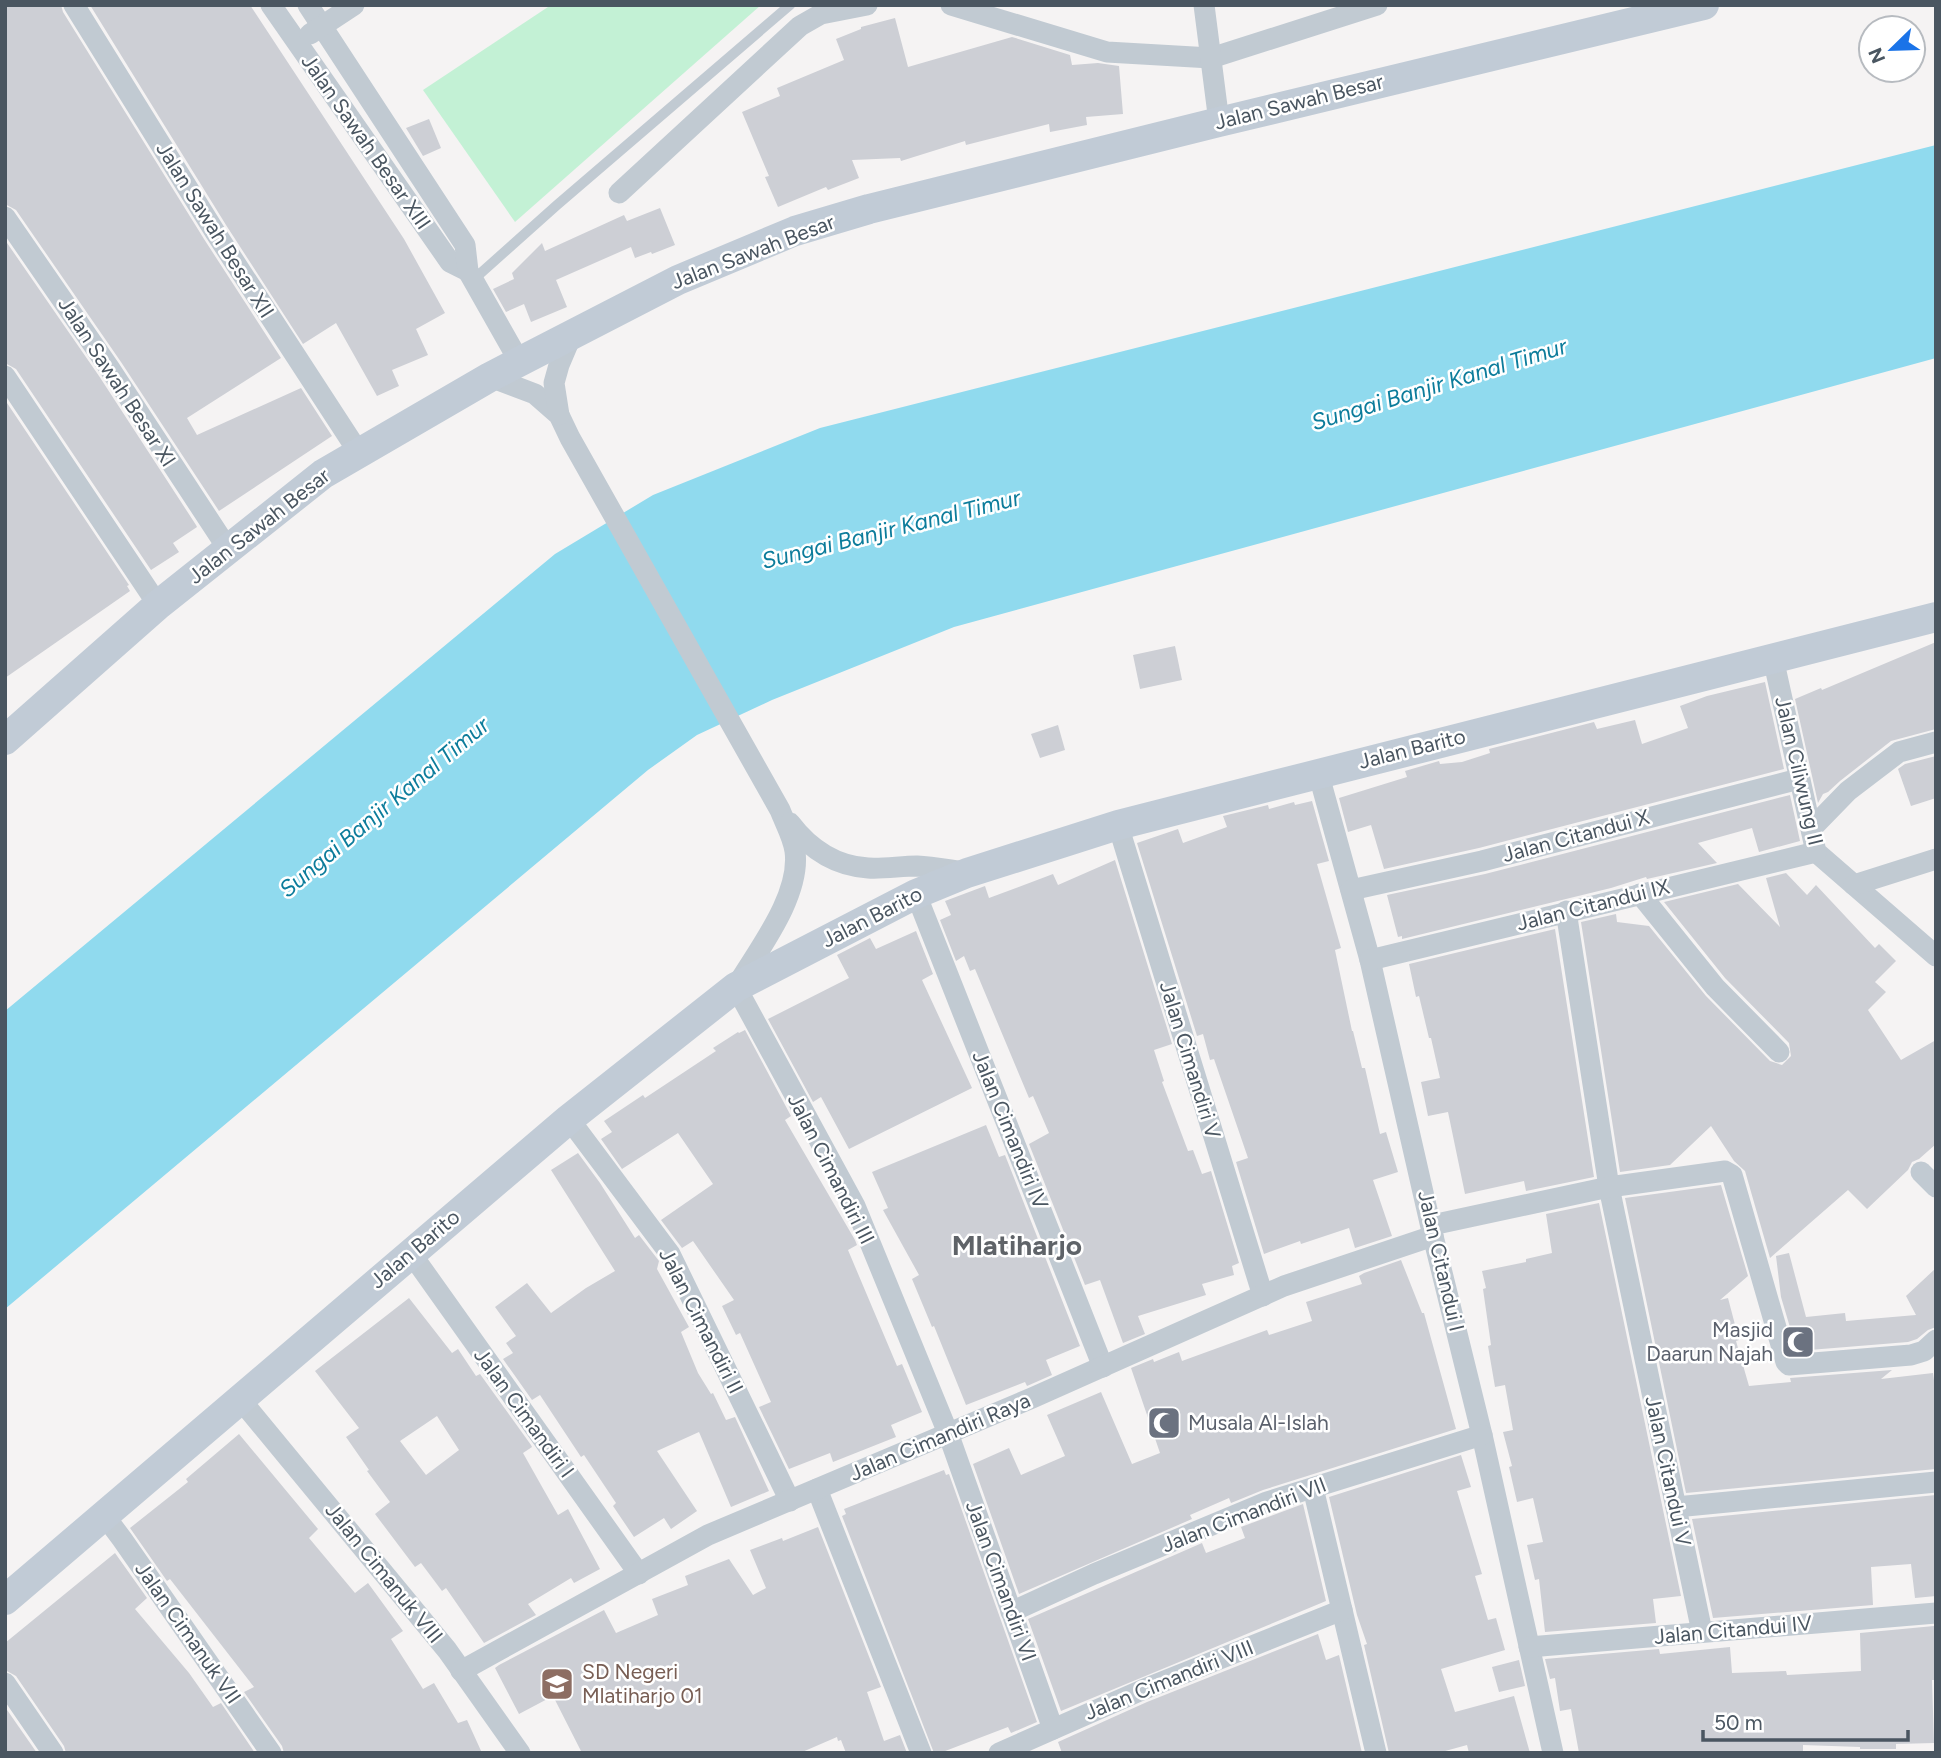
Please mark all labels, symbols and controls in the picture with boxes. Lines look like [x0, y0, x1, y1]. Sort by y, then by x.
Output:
north arrow [1857, 14, 1927, 84]
text: N [1863, 44, 1890, 67]
street label: Jalan Sawah Besar XIII [296, 49, 436, 234]
street label: Jalan Sawah Besar [1212, 68, 1386, 135]
street label: Jalan Sawah Besar XII [151, 137, 280, 322]
street label: Jalan Sawah Besar [668, 209, 838, 294]
street label: Jalan Sawah Besar XI [53, 292, 181, 471]
water label: Sungai Banjir Kanal Timur [1308, 331, 1571, 436]
street label: Jalan Sawah Besar [183, 463, 335, 589]
water label: Sungai Banjir Kanal Timur [759, 483, 1024, 575]
street label: Jalan Ciliwung II [1770, 694, 1829, 848]
water label: Sungai Banjir Kanal Timur [273, 710, 496, 903]
street label: Jalan Barito [1356, 723, 1468, 774]
street label: Jalan Citandui X [1500, 804, 1652, 867]
street label: Jalan Citandui IX [1514, 873, 1672, 936]
street label: Jalan Barito [817, 881, 926, 953]
street label: Jalan Cimandiri V [1155, 978, 1226, 1142]
street label: Jalan Cimandiri IV [967, 1047, 1054, 1213]
street label: Jalan Cimandiri III [783, 1089, 880, 1248]
street label: Jalan Citandui I [1413, 1188, 1470, 1334]
street label: Jalan Barito [365, 1204, 465, 1293]
district label: Mlatiharjo [952, 1228, 1082, 1262]
street label: Jalan Cimandiri II [654, 1244, 749, 1398]
place label: Masjid Daarun Najah [1646, 1317, 1773, 1366]
mosque icon: Masjid Daarun Najah [1779, 1323, 1817, 1361]
street label: Jalan Cimandiri I [469, 1343, 580, 1482]
street label: Jalan Cimandiri Raya [846, 1387, 1034, 1486]
street label: Jalan Citandui V [1640, 1394, 1697, 1549]
mosque icon: Musala Al-Islah [1145, 1404, 1183, 1442]
place label: Musala Al-Islah [1188, 1410, 1329, 1435]
street label: Jalan Cimandiri VII [1158, 1472, 1330, 1557]
street label: Jalan Cimandiri VI [961, 1497, 1042, 1664]
street label: Jalan Cimanuk VIII [320, 1498, 448, 1648]
street label: Jalan Cimanuk VII [130, 1557, 247, 1708]
street label: Jalan Citandui IV [1653, 1610, 1813, 1649]
street label: Jalan Cimandiri VIII [1081, 1634, 1257, 1725]
place label: SD Negeri Mlatiharjo 01 [582, 1659, 703, 1708]
school or university icon: SD Negeri Mlatiharjo 01 [538, 1665, 576, 1703]
scale bar [1703, 1698, 1908, 1742]
text: 50 m [1714, 1710, 1763, 1735]

